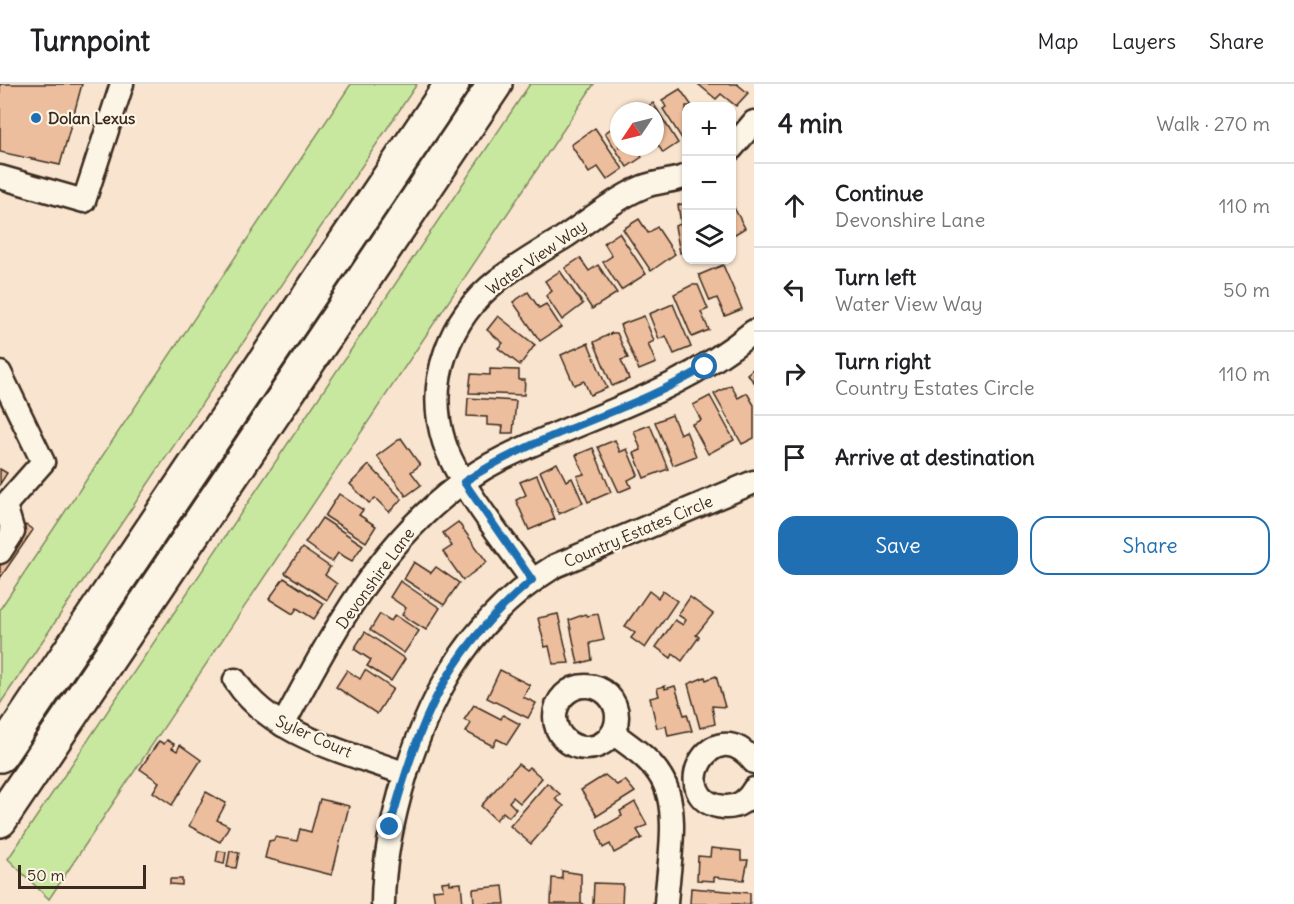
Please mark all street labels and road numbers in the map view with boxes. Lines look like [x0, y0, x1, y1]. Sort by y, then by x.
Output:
street label: Water View Way [482, 215, 590, 299]
street label: Country Estates Circle [561, 491, 715, 571]
street label: Devonshire Lane [332, 524, 418, 632]
street label: Syler Court [273, 710, 356, 762]

